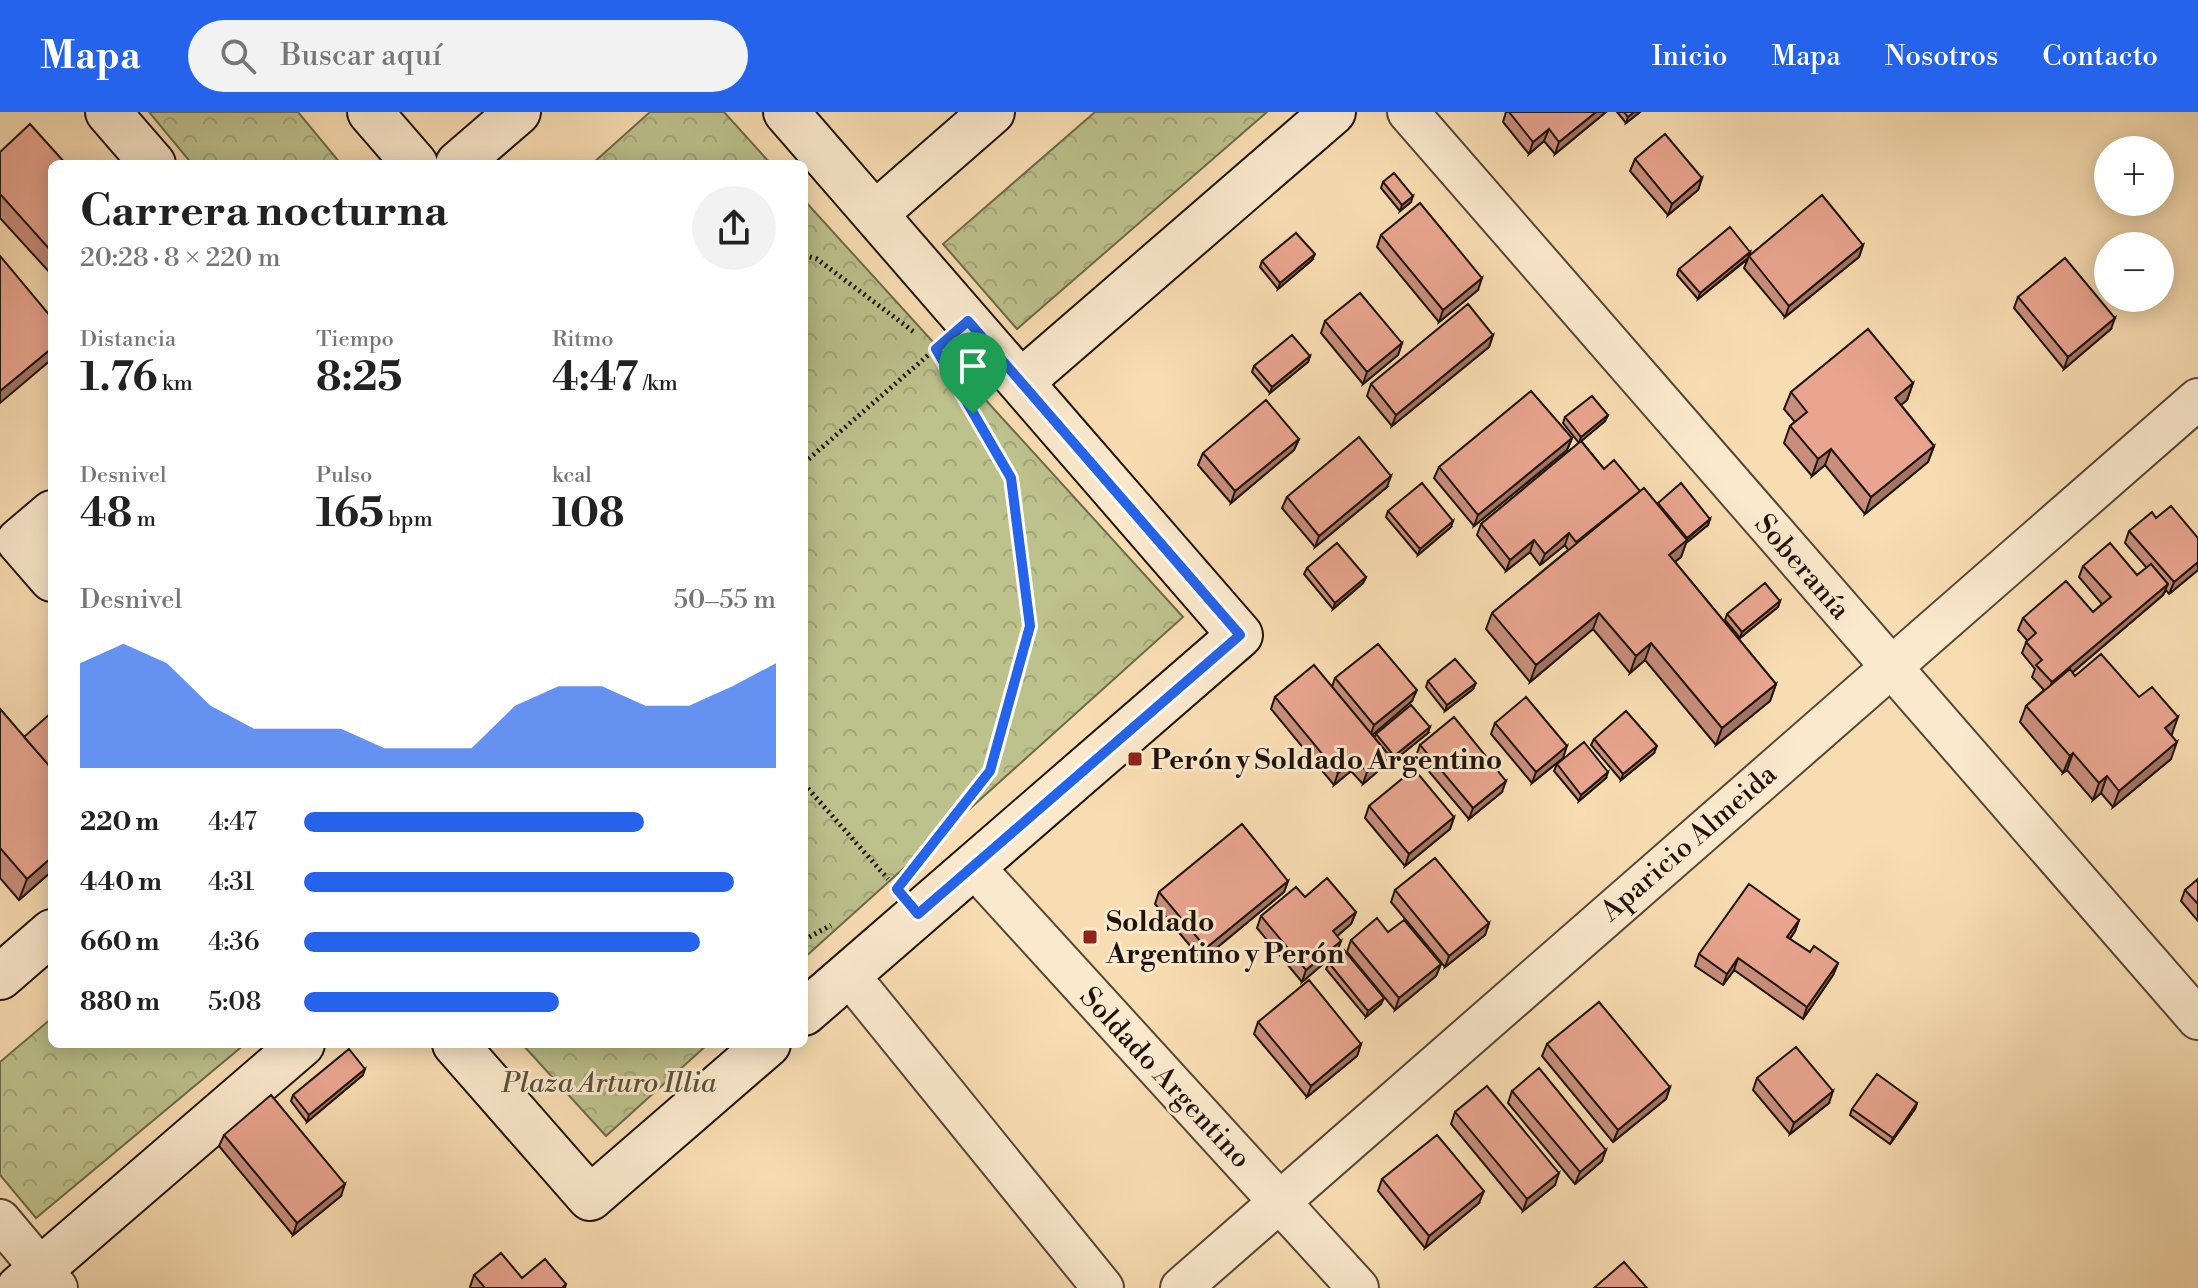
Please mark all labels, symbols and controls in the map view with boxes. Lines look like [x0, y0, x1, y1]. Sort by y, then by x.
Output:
search box [188, 20, 748, 92]
text: Mapa [40, 33, 140, 80]
icon: search [216, 34, 260, 78]
text: Buscar aquí [280, 37, 442, 75]
text: Inicio [1652, 39, 1727, 74]
text: Mapa [1771, 39, 1841, 74]
text: Nosotros [1885, 39, 1998, 74]
text: Contacto [2042, 39, 2158, 74]
map controls [2094, 136, 2174, 312]
button: + [2094, 136, 2174, 216]
text: Carrera nocturna [80, 184, 448, 239]
button: share [692, 186, 776, 270]
button: − [2094, 232, 2174, 312]
text: 20:28 · 8 × 220 m [80, 242, 280, 274]
text: Distancia [80, 326, 176, 353]
text: Tiempo [316, 326, 394, 353]
text: Ritmo [552, 326, 614, 353]
pin [939, 332, 1007, 414]
icon: arrive [951, 344, 995, 388]
text: 1.76 [80, 353, 158, 403]
text: 8:25 [316, 353, 402, 403]
text: 4:47 [552, 353, 638, 403]
text: km [158, 370, 193, 397]
text: /km [638, 370, 678, 397]
text: Desnivel [80, 462, 166, 489]
text: Pulso [316, 462, 372, 489]
text: kcal [552, 462, 592, 489]
text: 48 [80, 489, 132, 539]
text: 165 [316, 489, 384, 539]
text: 108 [552, 489, 624, 539]
text: m [132, 506, 156, 533]
text: bpm [384, 506, 433, 533]
street label: Soberanía [1747, 507, 1858, 627]
text: Desnivel [80, 584, 182, 616]
text: 50–55 m [674, 584, 776, 616]
place label: Perón y Soldado Argentino [1151, 743, 1502, 778]
marker: Perón y Soldado Argentino [1126, 750, 1144, 768]
street label: Aparicio Almeida [1593, 757, 1785, 930]
text: 220 m [80, 806, 159, 838]
text: 4:47 [208, 806, 257, 838]
text: 440 m [80, 866, 162, 898]
text: 4:31 [208, 866, 254, 898]
place label: Soldado Argentino y Perón [1105, 905, 1344, 972]
text: 660 m [80, 926, 159, 958]
text: 4:36 [208, 926, 259, 958]
marker: Soldado Argentino y Perón [1081, 928, 1099, 946]
street label: Soldado Argentino [1072, 980, 1258, 1176]
text: 880 m [80, 986, 160, 1018]
text: 5:08 [208, 986, 261, 1018]
park label: Plaza Arturo Illia [501, 1066, 717, 1101]

